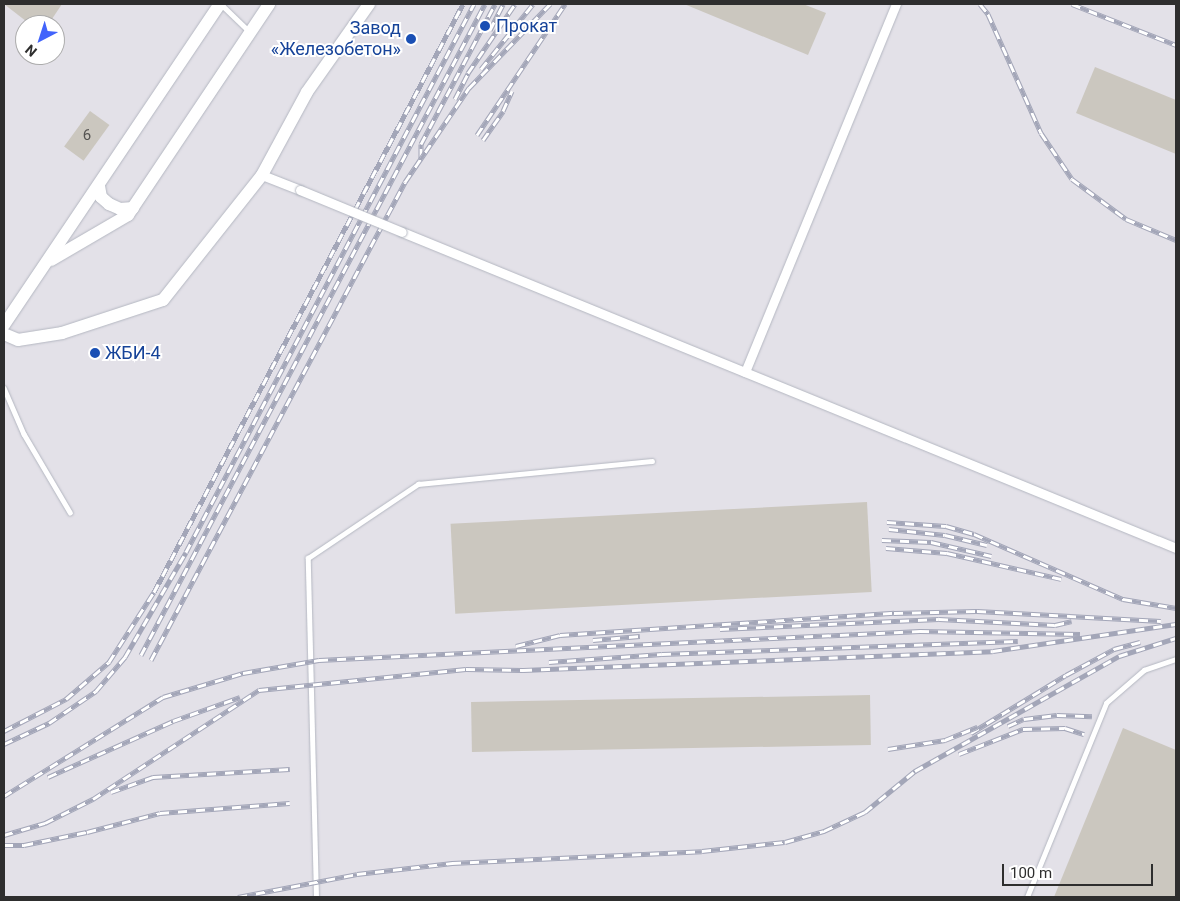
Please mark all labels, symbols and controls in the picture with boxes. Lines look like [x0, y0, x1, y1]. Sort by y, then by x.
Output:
north arrow [15, 15, 65, 65]
place label: Прокат [496, 15, 557, 37]
place label: Завод «Железобетон» [271, 18, 401, 60]
marker: Прокат [478, 19, 492, 33]
marker: Завод «Железобетон» [405, 33, 417, 45]
text: N [22, 41, 40, 60]
house number: 6 [83, 127, 91, 145]
place label: ЖБИ-4 [105, 342, 161, 364]
marker: ЖБИ-4 [89, 347, 101, 359]
scale bar [1005, 854, 1156, 886]
text: 100 m [1010, 864, 1052, 882]

